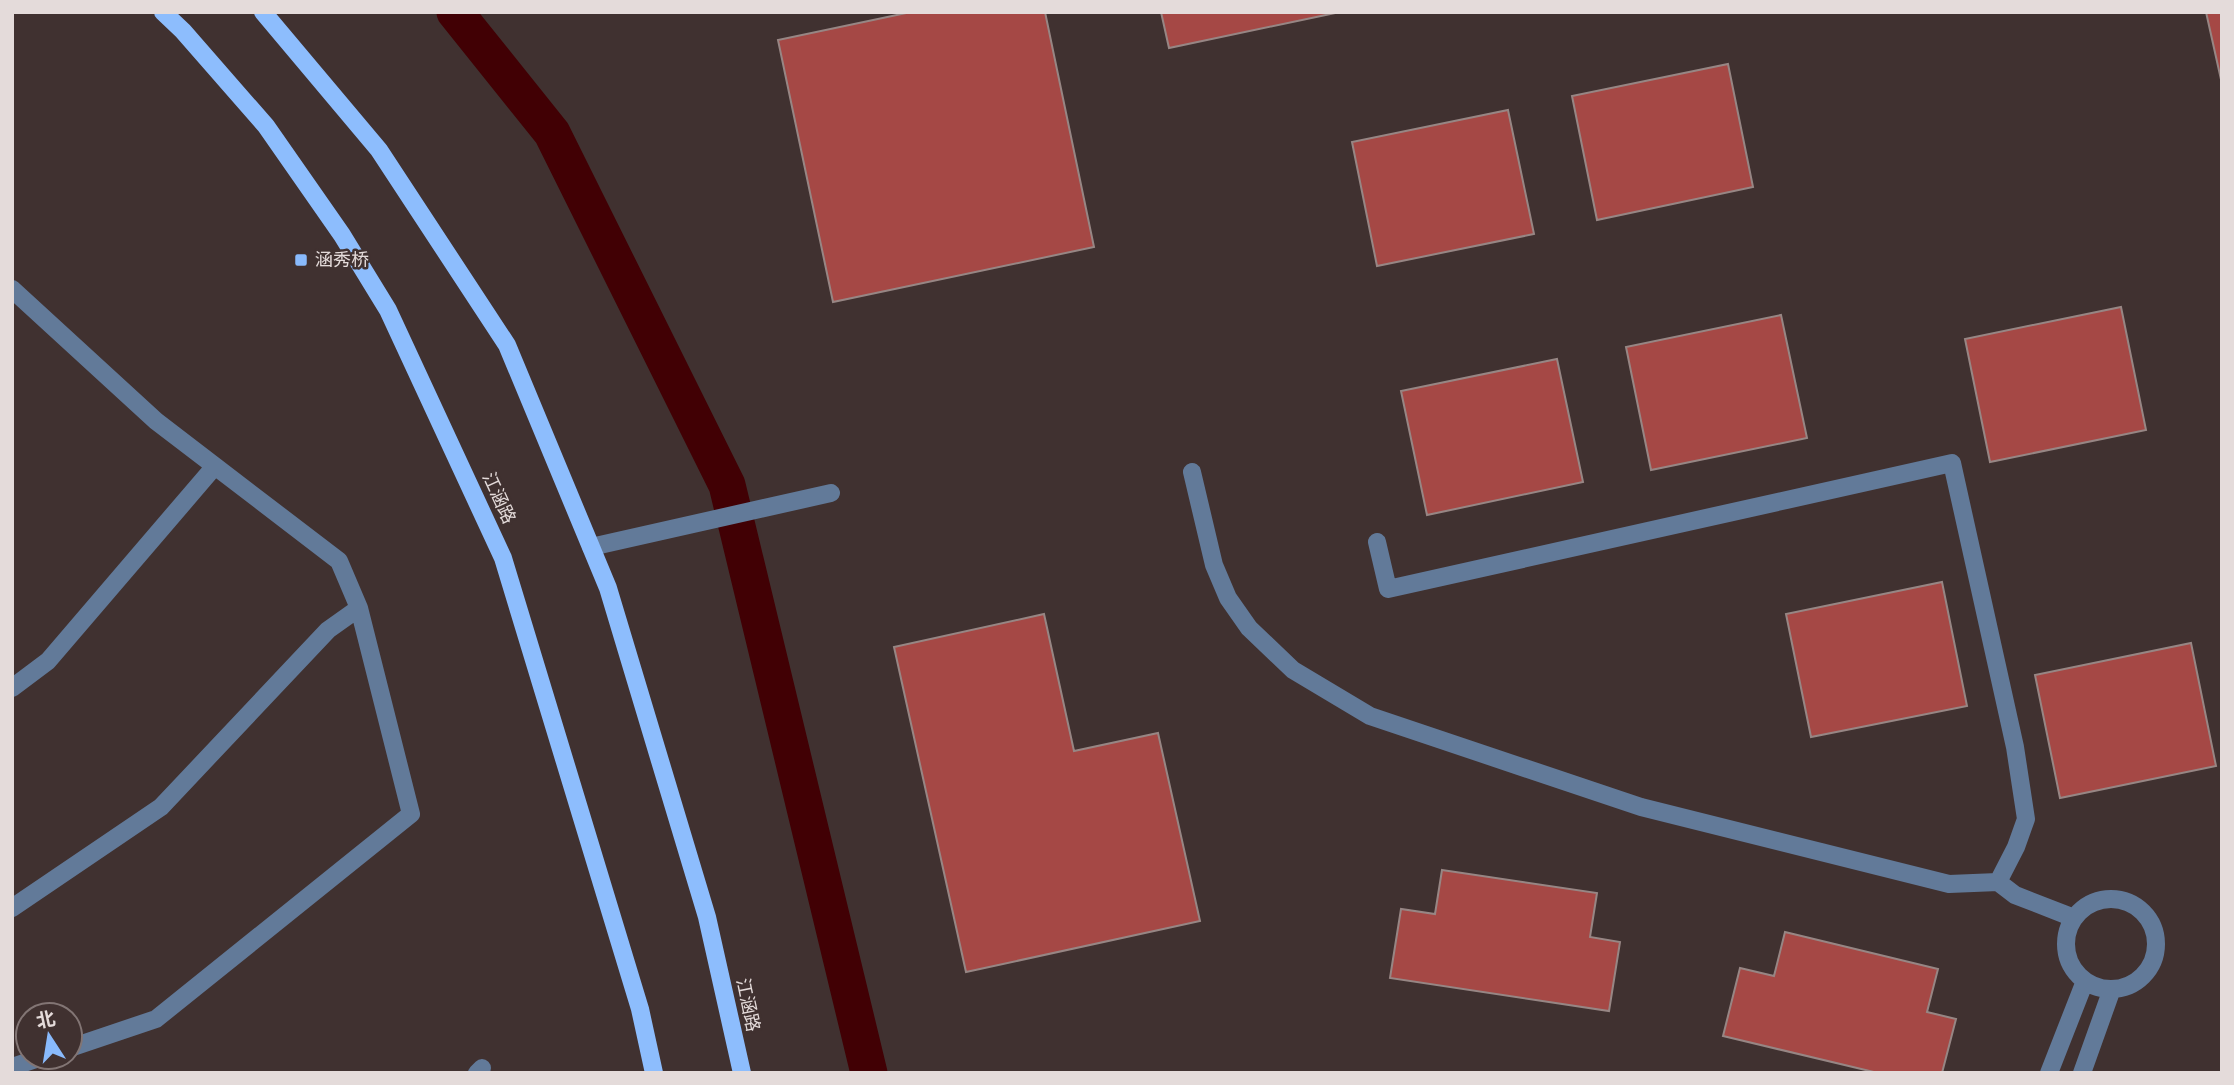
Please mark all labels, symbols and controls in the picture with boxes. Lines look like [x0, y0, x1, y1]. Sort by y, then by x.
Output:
place label: 涵秀桥 [315, 246, 369, 273]
marker: 涵秀桥 [293, 252, 309, 268]
street label: 江涵路 [476, 468, 523, 528]
street label: 江涵路 [730, 976, 767, 1034]
north arrow [14, 1001, 84, 1071]
text: 北 [33, 1003, 58, 1035]

